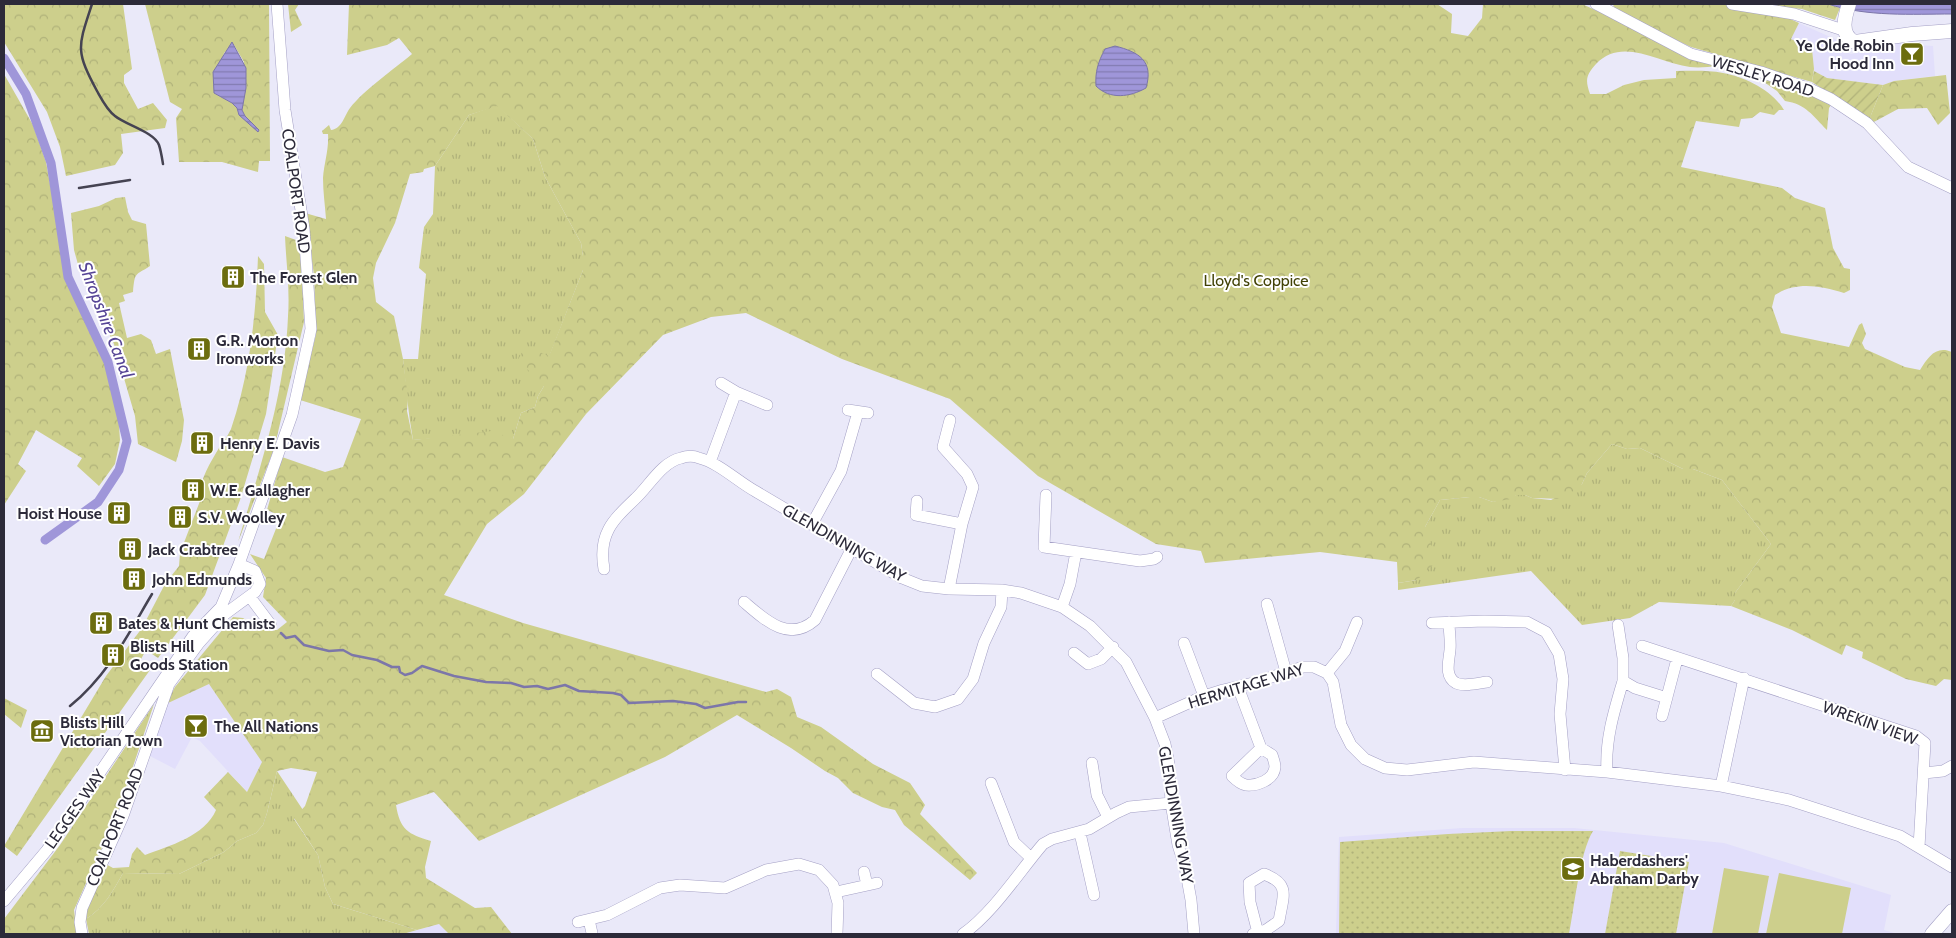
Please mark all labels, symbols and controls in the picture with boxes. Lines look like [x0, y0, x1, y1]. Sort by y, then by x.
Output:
place label: Ye Olde Robin Hood Inn [1795, 36, 1894, 73]
bar icon: Ye Olde Robin Hood Inn [1899, 41, 1925, 67]
street label: WESLEY ROAD [1709, 51, 1817, 101]
street label: COALPORT ROAD [278, 127, 314, 255]
water label: Shropshire Canal [74, 259, 139, 382]
building icon: The Forest Glen [220, 264, 246, 290]
place label: The Forest Glen [250, 268, 357, 287]
park label: Lloyd's Coppice [1204, 271, 1308, 290]
place label: G.R. Morton Ironworks [216, 331, 298, 368]
building icon: G.R. Morton Ironworks [186, 336, 212, 362]
building icon: Henry E. Davis [189, 430, 215, 456]
place label: Henry E. Davis [220, 434, 320, 453]
building icon: W.E. Gallagher [180, 477, 206, 503]
place label: W.E. Gallagher [210, 481, 311, 500]
building icon: Hoist House [106, 500, 132, 526]
street label: GLENDINNING WAY [779, 500, 910, 587]
place label: Hoist House [17, 504, 102, 523]
building icon: S.V. Woolley [167, 504, 193, 530]
place label: S.V. Woolley [198, 508, 285, 527]
building icon: Jack Crabtree [117, 536, 143, 562]
place label: Jack Crabtree [147, 540, 238, 559]
building icon: John Edmunds [121, 566, 147, 592]
place label: John Edmunds [151, 570, 252, 589]
building icon: Bates & Hunt Chemists [88, 610, 114, 636]
place label: Bates & Hunt Chemists [118, 614, 276, 633]
place label: Blists Hill Goods Station [130, 637, 228, 674]
building icon: Blists Hill Goods Station [100, 642, 126, 668]
street label: HERMITAGE WAY [1186, 659, 1307, 713]
street label: WREKIN VIEW [1820, 697, 1921, 749]
place label: Blists Hill Victorian Town [60, 713, 162, 750]
bar icon: The All Nations [183, 713, 209, 739]
place label: The All Nations [214, 717, 319, 736]
museum icon: Blists Hill Victorian Town [29, 718, 55, 744]
street label: GLENDINNING WAY [1155, 745, 1198, 886]
street label: LEGGES WAY [41, 765, 110, 852]
street label: COALPORT ROAD [83, 765, 147, 889]
place label: Haberdashers' Abraham Darby [1590, 851, 1699, 888]
school or university icon: Haberdashers' Abraham Darby [1560, 856, 1586, 882]

